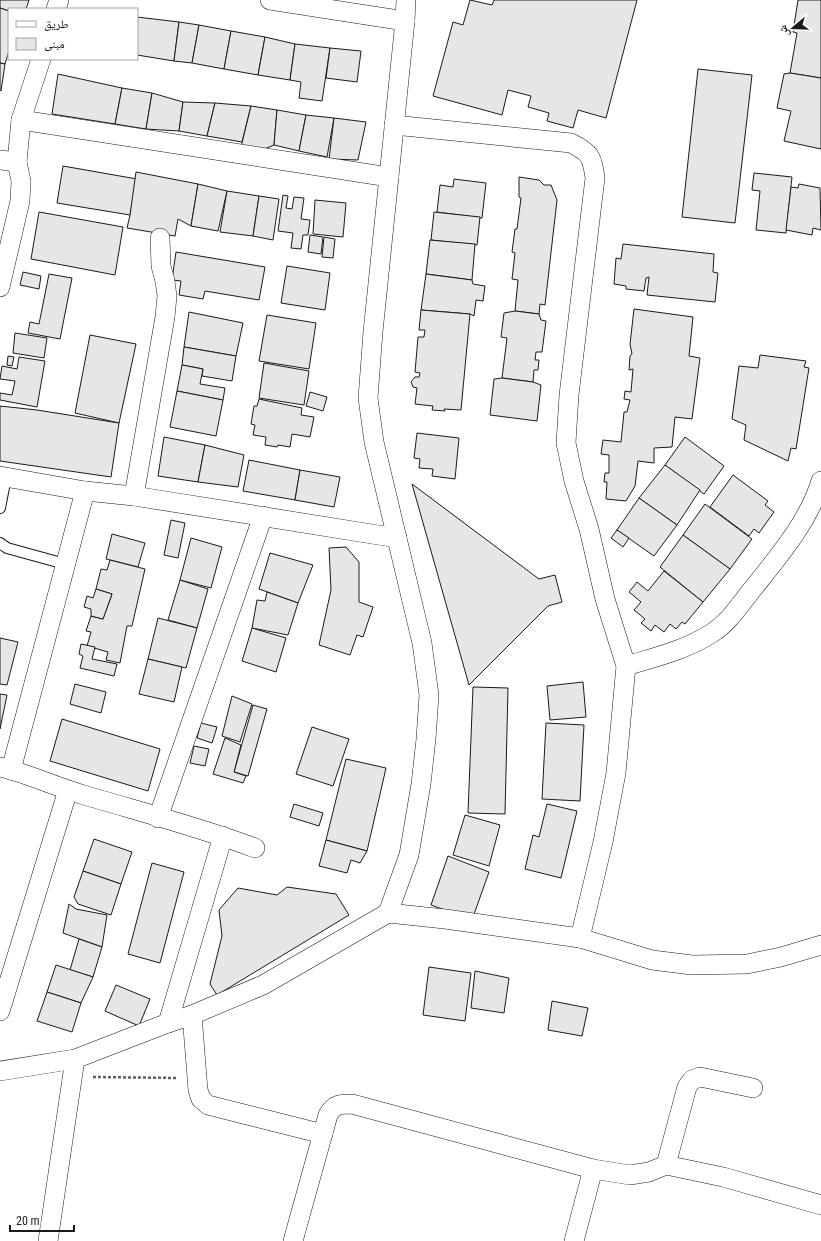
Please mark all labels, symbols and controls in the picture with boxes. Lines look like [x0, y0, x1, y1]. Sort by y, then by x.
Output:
legend [8, 8, 138, 60]
north arrow [773, 8, 813, 48]
text: طريق [44, 17, 69, 31]
text: ش [776, 23, 793, 39]
text: مبنى [44, 37, 65, 51]
scale bar [10, 1207, 74, 1233]
text: 20 m [16, 1214, 40, 1228]

